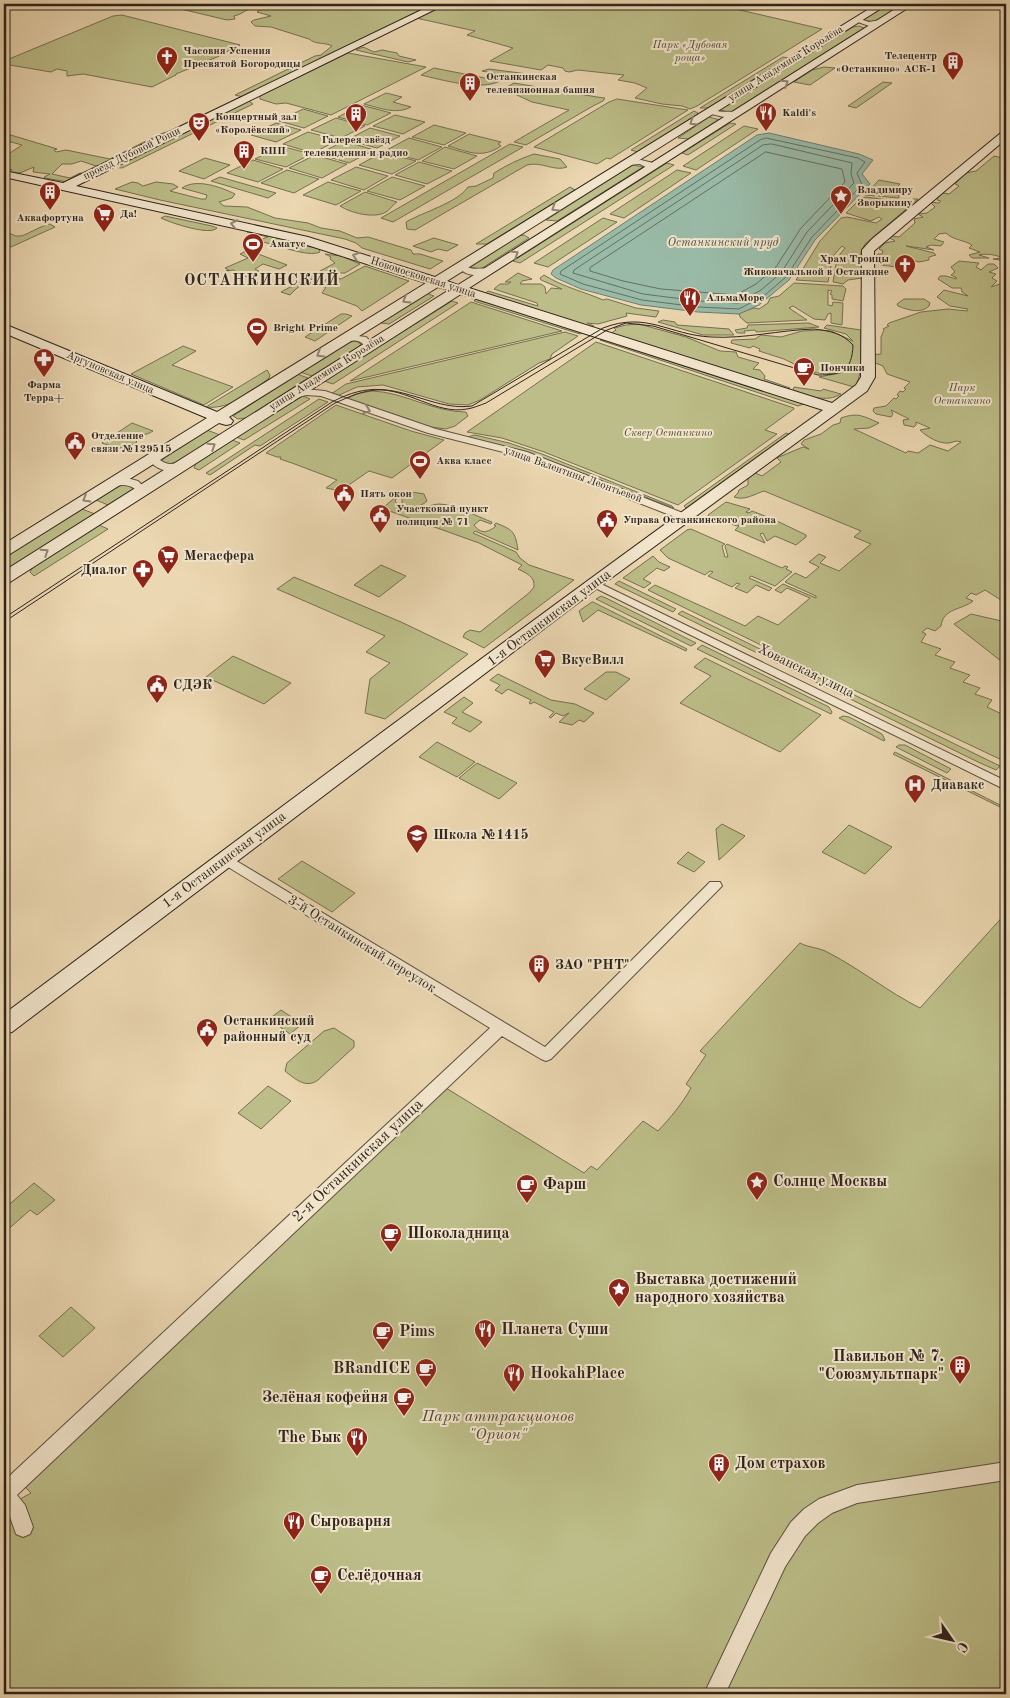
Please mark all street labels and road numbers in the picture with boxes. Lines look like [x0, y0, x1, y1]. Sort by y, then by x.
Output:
street label: улица Академика Королёва [727, 24, 846, 104]
street label: проезд Дубовой Рощи [82, 126, 182, 182]
street label: Новомосковская улица [369, 256, 478, 300]
street label: улица Академика Королёва [268, 333, 387, 413]
street label: Аргуновская улица [65, 350, 156, 397]
street label: улица Валентины Леонтьевой [503, 445, 643, 505]
street label: 1-я Останкинская улица [485, 567, 614, 669]
street label: Хованская улица [756, 642, 857, 700]
street label: 1-я Останкинская улица [160, 809, 289, 911]
street label: 3-й Останкинский переулок [285, 893, 439, 995]
street label: 2-я Останкинская улица [289, 1096, 427, 1226]

